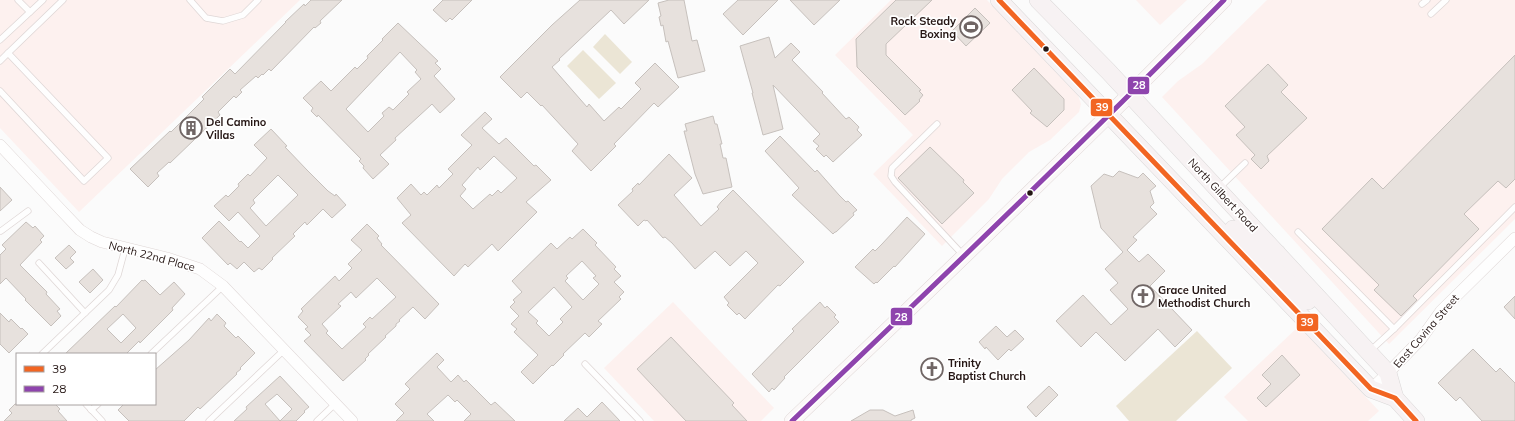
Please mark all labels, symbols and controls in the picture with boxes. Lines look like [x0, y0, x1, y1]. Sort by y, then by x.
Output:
place label: Rock Steady Boxing [890, 14, 956, 41]
sports icon: Rock Steady Boxing [958, 14, 984, 40]
unlabelled marker [1041, 44, 1051, 54]
line badge: 28 [1127, 76, 1150, 95]
text: 28 [1132, 78, 1146, 92]
line badge: 39 [1090, 98, 1113, 117]
text: 39 [1095, 100, 1109, 114]
building icon: Del Camino Villas [178, 115, 204, 141]
place label: Del Camino Villas [205, 115, 267, 142]
street label: North Gilbert Road [1185, 155, 1261, 235]
unlabelled marker [1025, 188, 1035, 198]
street label: North 22nd Place [107, 238, 197, 274]
church icon: Grace United Methodist Church [1130, 283, 1156, 309]
place label: Grace United Methodist Church [1158, 283, 1250, 310]
street label: East Covina Street [1390, 291, 1462, 371]
line badge: 28 [890, 307, 913, 326]
text: 28 [894, 310, 908, 324]
line badge: 39 [1296, 313, 1319, 332]
text: 39 [1300, 315, 1314, 329]
legend [16, 353, 156, 405]
church icon: Trinity Baptist Church [919, 356, 945, 382]
place label: Trinity Baptist Church [948, 356, 1026, 383]
text: 39 [52, 361, 66, 376]
text: 28 [52, 381, 66, 396]

